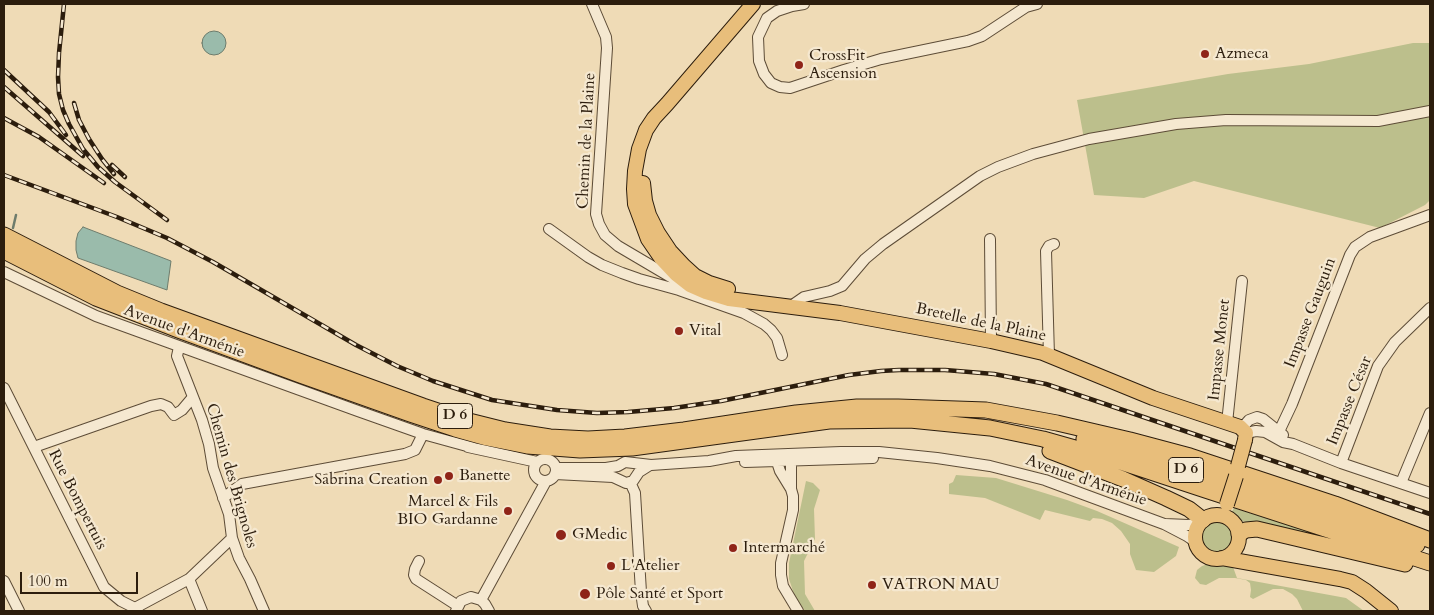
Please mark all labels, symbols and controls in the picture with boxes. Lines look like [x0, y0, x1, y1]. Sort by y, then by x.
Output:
place label: Azmeca [1215, 44, 1269, 64]
place label: CrossFit Ascension [809, 46, 877, 84]
marker: Azmeca [1199, 48, 1211, 60]
marker: CrossFit Ascension [793, 59, 805, 71]
street label: Chemin de la Plaine [574, 72, 600, 210]
street label: Impasse Gauguin [1281, 255, 1341, 371]
street label: Impasse Monet [1205, 298, 1235, 402]
street label: Bretelle de la Plaine [914, 300, 1048, 346]
street label: Avenue d'Arménie [121, 301, 247, 363]
place label: Vital [689, 321, 721, 341]
marker: Vital [673, 325, 685, 337]
street label: Impasse César [1323, 354, 1377, 448]
street label: Chemin des Brignoles [201, 401, 261, 551]
road number: D 6 [438, 404, 472, 428]
street label: Rue Bompertuis [44, 447, 110, 553]
street label: Avenue d'Arménie [1023, 451, 1149, 511]
road number: D 6 [1168, 458, 1204, 482]
place label: Banette [459, 466, 511, 486]
place label: Sabrina Creation [314, 470, 428, 490]
marker: Banette [443, 470, 455, 482]
marker: Sabrina Creation [432, 474, 444, 486]
place label: Marcel & Fils BIO Gardanne [397, 492, 498, 530]
marker: Marcel & Fils BIO Gardanne [502, 505, 514, 517]
place label: GMedic [572, 525, 627, 545]
marker: GMedic [554, 528, 568, 542]
place label: Intermarché [743, 538, 825, 558]
marker: Intermarché [727, 542, 739, 554]
place label: L'Atelier [621, 556, 680, 576]
marker: L'Atelier [605, 560, 617, 572]
scale bar [22, 562, 140, 594]
text: 100 m [28, 571, 68, 591]
place label: VATRON MAU [882, 575, 999, 595]
marker: VATRON MAU [866, 579, 878, 591]
place label: Pôle Santé et Sport [596, 584, 723, 604]
marker: Pôle Santé et Sport [578, 587, 592, 601]

